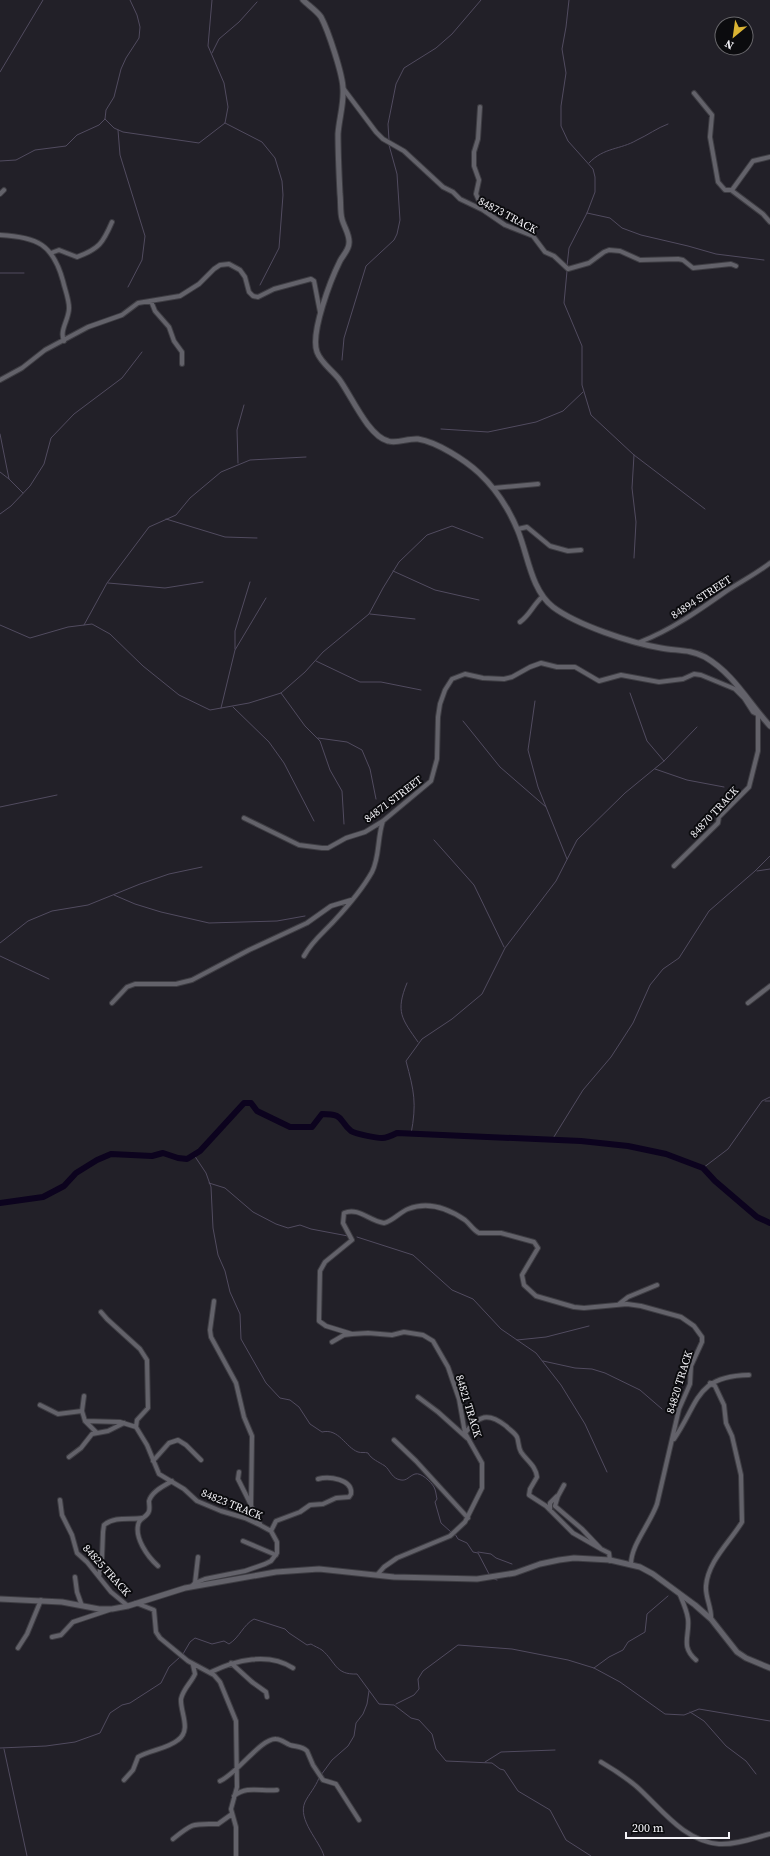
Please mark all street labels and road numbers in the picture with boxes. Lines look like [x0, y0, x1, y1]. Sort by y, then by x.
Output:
street label: 84873 TRACK [476, 194, 541, 238]
street label: 84894 STREET [668, 572, 735, 623]
street label: 84871 STREET [361, 772, 426, 826]
street label: 84870 TRACK [687, 783, 742, 841]
street label: 84820 TRACK [663, 1348, 696, 1415]
street label: 84821 TRACK [452, 1373, 485, 1440]
street label: 84823 TRACK [199, 1485, 265, 1524]
street label: 84825 TRACK [79, 1541, 134, 1600]

